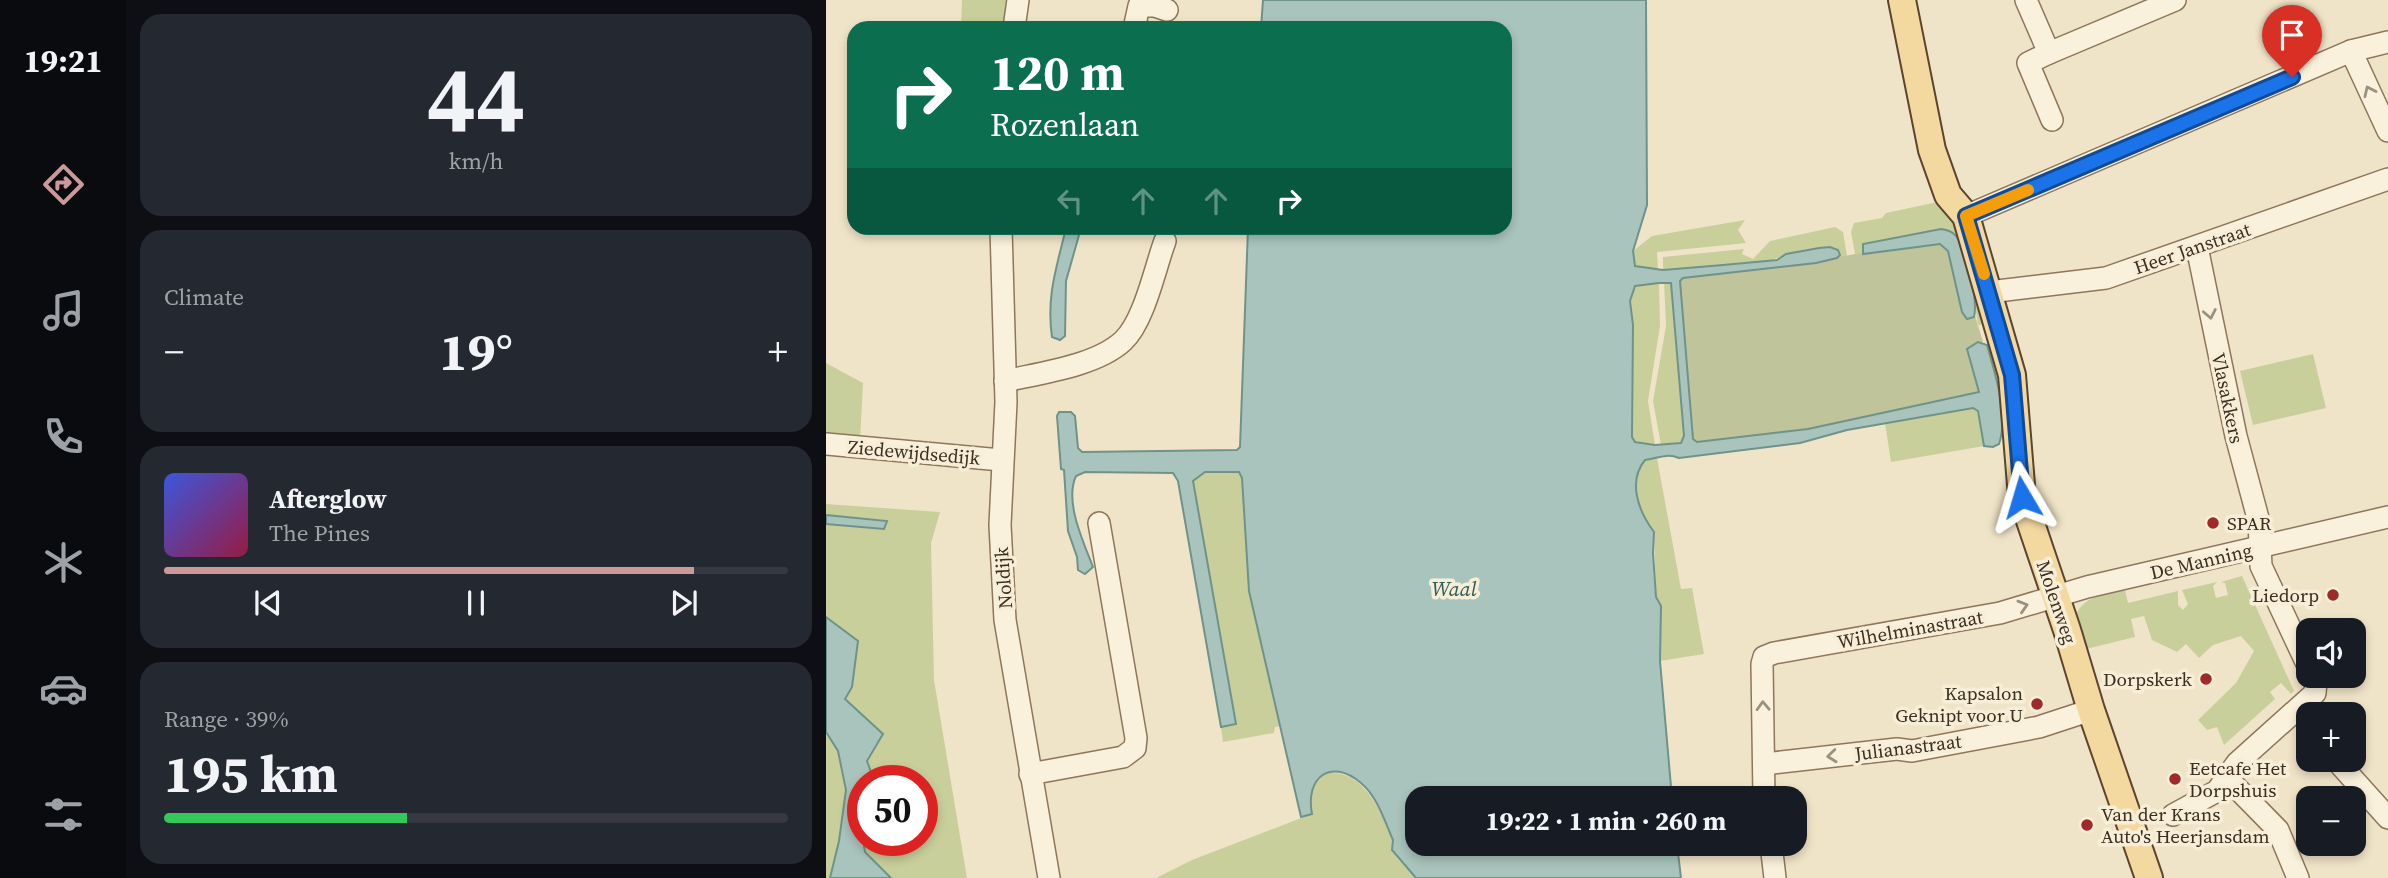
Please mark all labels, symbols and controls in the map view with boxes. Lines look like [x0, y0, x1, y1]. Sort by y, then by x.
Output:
pin [2262, 5, 2322, 77]
icon: arrive [2273, 16, 2311, 54]
text: 44 [427, 37, 525, 161]
text: 19:21 [24, 39, 102, 83]
text: 120 m [990, 39, 1125, 106]
icon: right [875, 49, 966, 140]
one-way arrow [2364, 86, 2378, 98]
text: Rozenlaan [990, 103, 1139, 147]
text: km/h [449, 145, 503, 177]
icon: directions [39, 160, 88, 209]
icon: left [1051, 182, 1089, 220]
icon: ahead [1124, 182, 1162, 220]
icon: ahead [1197, 182, 1235, 220]
icon: right [1270, 182, 1308, 220]
street label: Heer Janstraat [2130, 216, 2255, 280]
text: Climate [164, 281, 244, 313]
icon: music [39, 286, 88, 335]
one-way arrow [2202, 308, 2217, 320]
text: 19° [439, 316, 513, 387]
text: − [164, 326, 184, 378]
text: + [768, 326, 788, 378]
street label: Vlasakkers [2206, 350, 2250, 446]
icon: phone [39, 412, 88, 461]
street label: Ziedewijdsedijk [847, 433, 982, 471]
position arrow [1985, 460, 2059, 534]
text: Afterglow [269, 481, 387, 517]
place label: SPAR [2227, 510, 2272, 536]
marker: SPAR [2205, 515, 2221, 531]
text: The Pines [269, 517, 370, 549]
street label: De Manning [2147, 537, 2255, 585]
icon: climate [39, 538, 88, 587]
street label: Noldijk [988, 546, 1018, 610]
street label: Molenweg [2031, 557, 2083, 647]
water label: Waal [1431, 574, 1477, 603]
place label: Liedorp [2252, 582, 2319, 608]
icon: previous [249, 584, 287, 622]
icon: pause [457, 584, 495, 622]
icon: next [665, 584, 703, 622]
marker: Liedorp [2325, 587, 2341, 603]
one-way arrow [2016, 600, 2029, 614]
street label: Wilhelminastraat [1835, 603, 1986, 655]
map controls [2296, 618, 2366, 856]
button: sound [2296, 618, 2366, 688]
icon: car [39, 664, 88, 713]
place label: Dorpskerk [2103, 666, 2193, 692]
marker: Dorpskerk [2198, 671, 2214, 687]
place label: Kapsalon Geknipt voor U [1895, 680, 2023, 728]
marker: Kapsalon Geknipt voor U [2029, 696, 2045, 712]
one-way arrow [1755, 700, 1771, 710]
button: + [2296, 702, 2366, 772]
text: Range · 39% [164, 703, 289, 735]
street label: Julianastraat [1852, 727, 1964, 767]
text: 195 km [164, 738, 338, 809]
one-way arrow [1826, 749, 1838, 764]
place label: Eetcafe Het Dorpshuis [2189, 755, 2287, 803]
speed limit sign: 50 [847, 765, 938, 856]
marker: Eetcafe Het Dorpshuis [2167, 771, 2183, 787]
button: − [2296, 786, 2366, 856]
icon: filters [39, 790, 88, 839]
place label: Van der Krans Auto's Heerjansdam [2101, 801, 2270, 849]
text: 19:22 · 1 min · 260 m [1486, 803, 1726, 839]
marker: Van der Krans Auto's Heerjansdam [2079, 817, 2095, 833]

